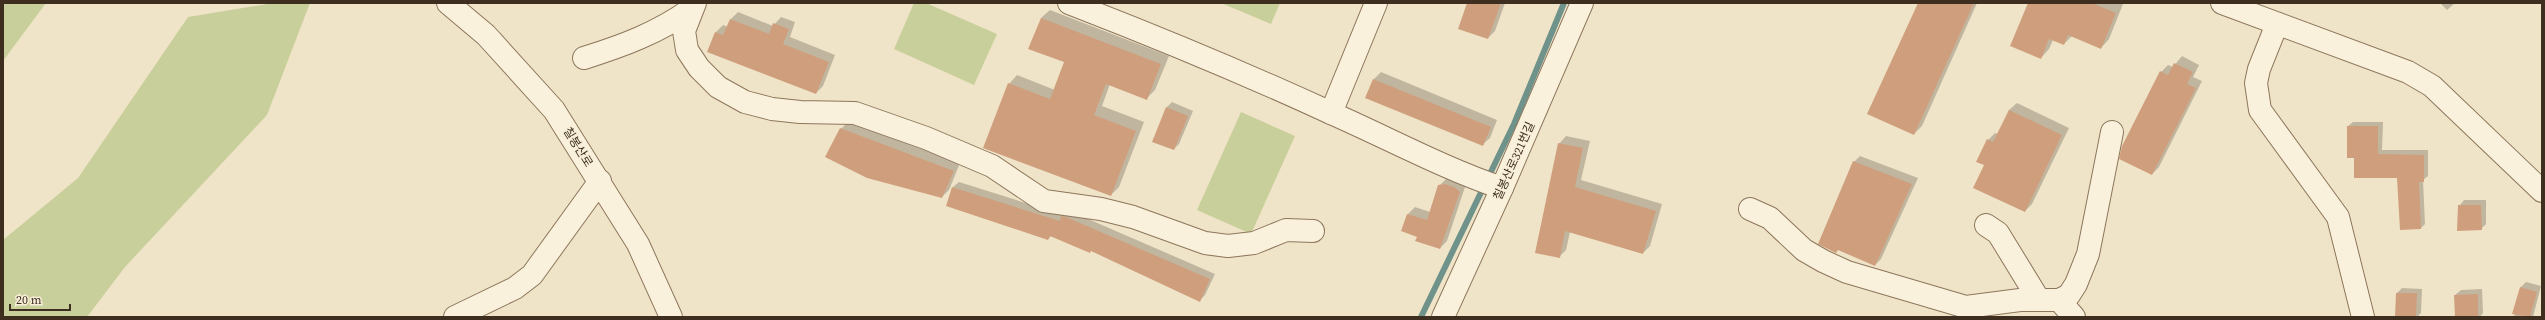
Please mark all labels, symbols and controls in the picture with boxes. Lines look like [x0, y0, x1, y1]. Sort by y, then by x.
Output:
street label: 칠봉산로321번길 [1490, 119, 1538, 203]
street label: 칠봉산로 [560, 124, 596, 170]
scale bar [10, 286, 70, 312]
text: 20 m [16, 292, 42, 308]

